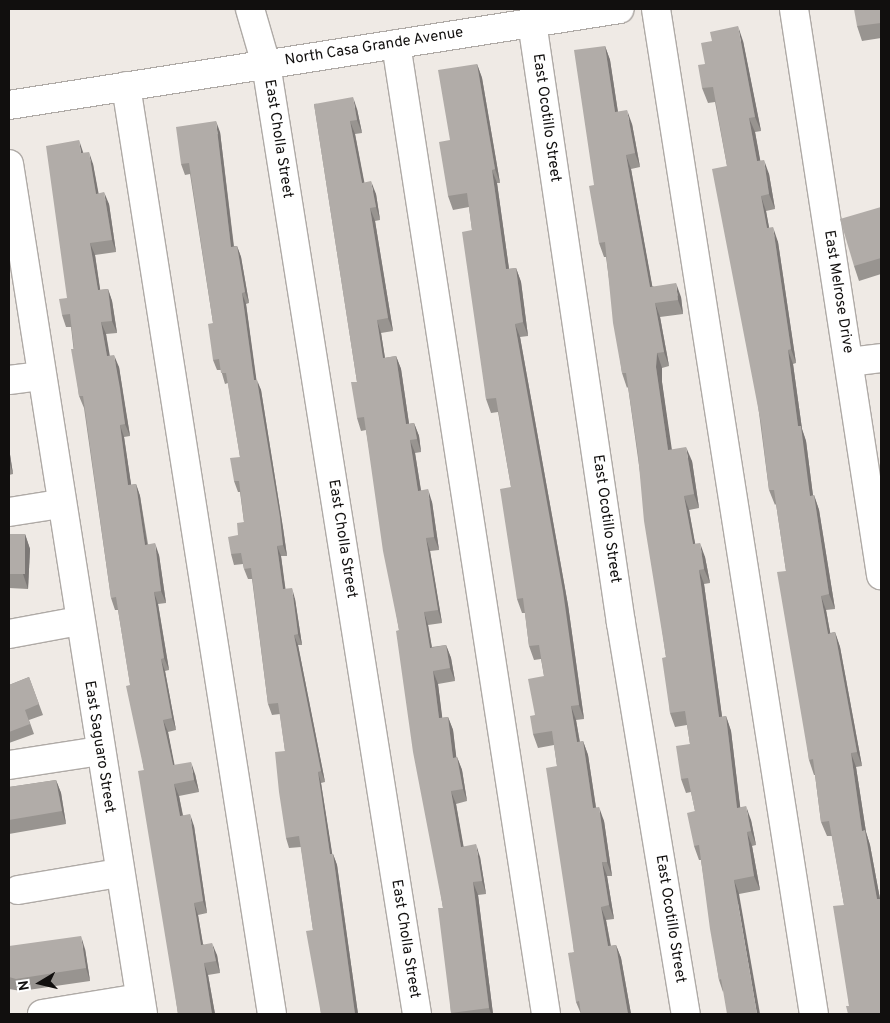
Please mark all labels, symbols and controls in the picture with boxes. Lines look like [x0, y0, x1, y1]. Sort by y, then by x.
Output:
street label: North Casa Grande Avenue [283, 24, 465, 70]
street label: East Ocotillo Street [528, 53, 564, 183]
street label: East Cholla Street [260, 78, 296, 200]
street label: East Melrose Drive [819, 229, 857, 355]
street label: East Ocotillo Street [588, 454, 624, 584]
street label: East Cholla Street [324, 478, 360, 600]
street label: East Saguaro Street [80, 680, 118, 814]
street label: East Ocotillo Street [651, 854, 689, 984]
street label: East Cholla Street [387, 878, 423, 1000]
north arrow [15, 958, 65, 1008]
text: N [16, 979, 34, 992]

